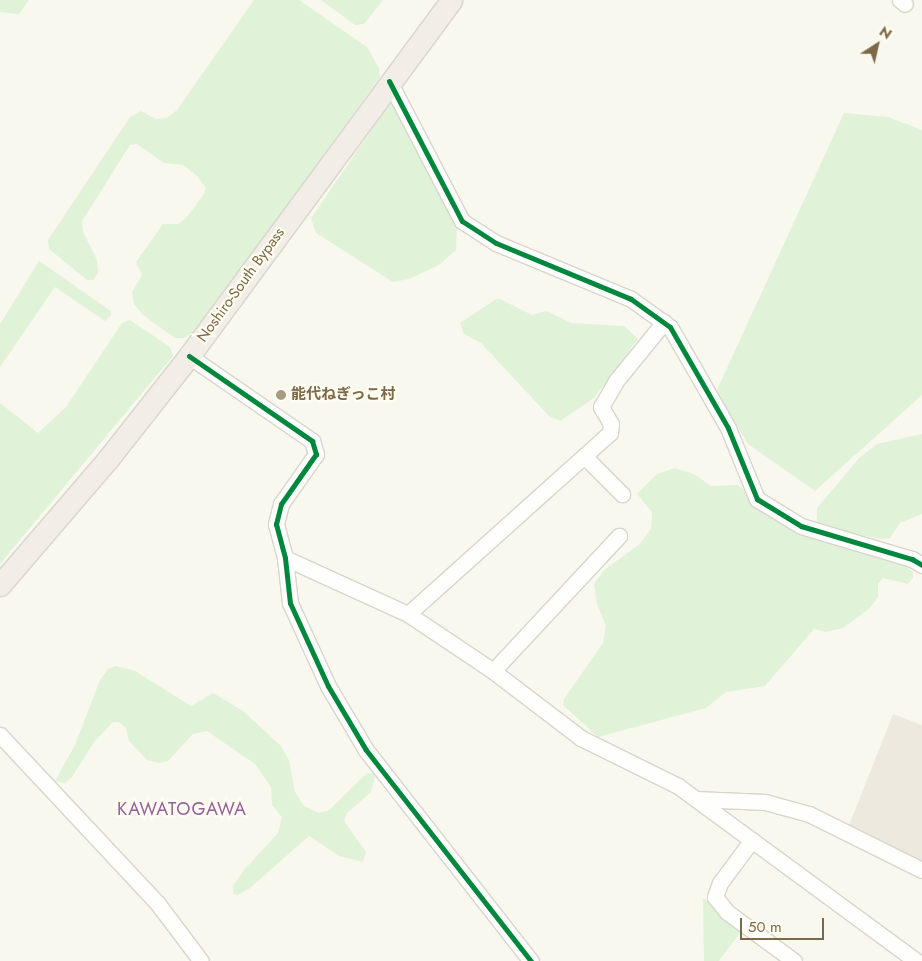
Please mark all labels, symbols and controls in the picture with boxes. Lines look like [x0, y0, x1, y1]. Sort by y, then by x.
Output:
north arrow [852, 20, 902, 70]
text: N [875, 21, 896, 44]
street label: Noshiro-South Bypass [193, 224, 289, 346]
place label: 能代ねぎっこ村 [291, 386, 396, 404]
marker: 能代ねぎっこ村 [275, 389, 287, 401]
district label: KAWATOGAWA [116, 798, 248, 820]
scale bar [742, 908, 826, 940]
text: 50 m [748, 916, 782, 938]

